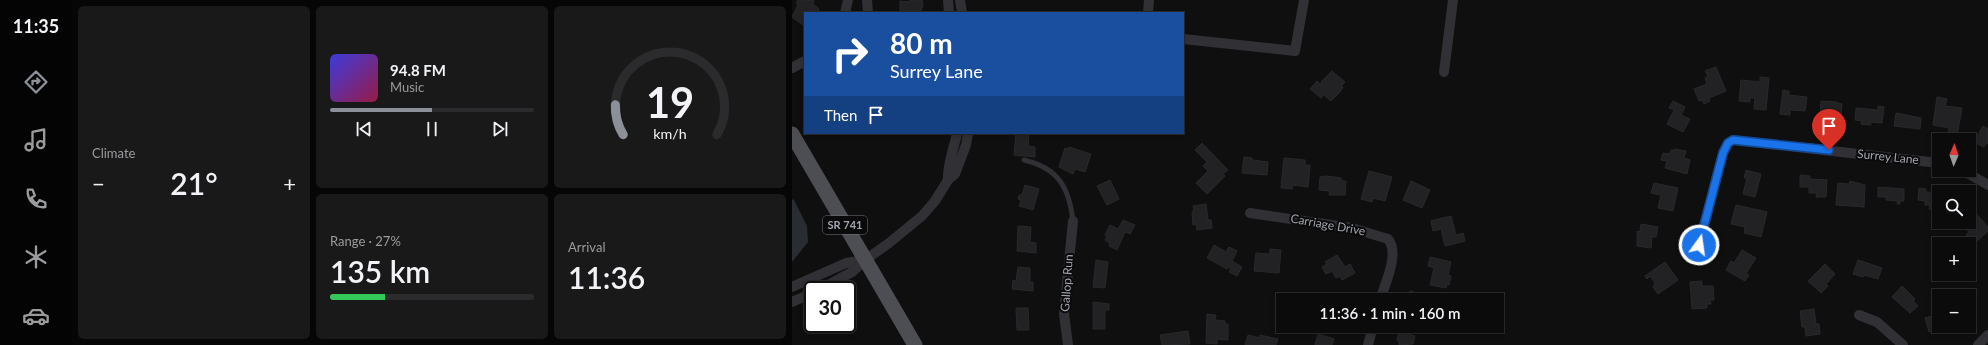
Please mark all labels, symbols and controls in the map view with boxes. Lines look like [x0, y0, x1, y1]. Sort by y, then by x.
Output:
text: 11:35 [13, 15, 59, 37]
text: 80 m [890, 26, 953, 60]
icon: right [824, 28, 876, 80]
text: Surrey Lane [890, 60, 983, 82]
text: 94.8 FM [390, 61, 446, 79]
icon: directions [22, 68, 50, 96]
text: 19 [646, 77, 694, 127]
text: Music [390, 79, 424, 95]
icon: arrive [865, 104, 887, 126]
text: Then [824, 106, 857, 124]
pin [1812, 109, 1846, 150]
icon: arrive [1818, 115, 1840, 137]
icon: previous [353, 118, 375, 140]
icon: pause [421, 118, 443, 140]
icon: next [489, 118, 511, 140]
text: km/h [653, 125, 687, 142]
icon: music [22, 126, 50, 154]
north arrow [1932, 133, 1976, 177]
map controls [1932, 133, 1976, 333]
text: Climate [92, 145, 135, 161]
street label: Surrey Lane [1857, 146, 1920, 167]
text: 21° [170, 165, 218, 201]
text: − [92, 170, 105, 197]
text: + [283, 170, 296, 197]
icon: phone [22, 185, 50, 213]
button: search [1932, 185, 1976, 229]
street label: Carriage Drive [1289, 211, 1367, 238]
road number: SR 741 [823, 216, 867, 234]
position arrow [1678, 224, 1720, 266]
text: Range · 27% [330, 233, 401, 249]
button: + [1932, 237, 1976, 281]
text: Arrival [568, 239, 605, 255]
icon: climate [22, 243, 50, 271]
text: 135 km [330, 253, 430, 289]
street label: Gallop Run [1057, 254, 1076, 312]
text: 11:36 [568, 259, 645, 295]
speed limit sign: 30 [804, 281, 856, 333]
button: − [1932, 289, 1976, 333]
icon: car [22, 302, 50, 330]
text: 11:36 · 1 min · 160 m [1320, 304, 1460, 322]

